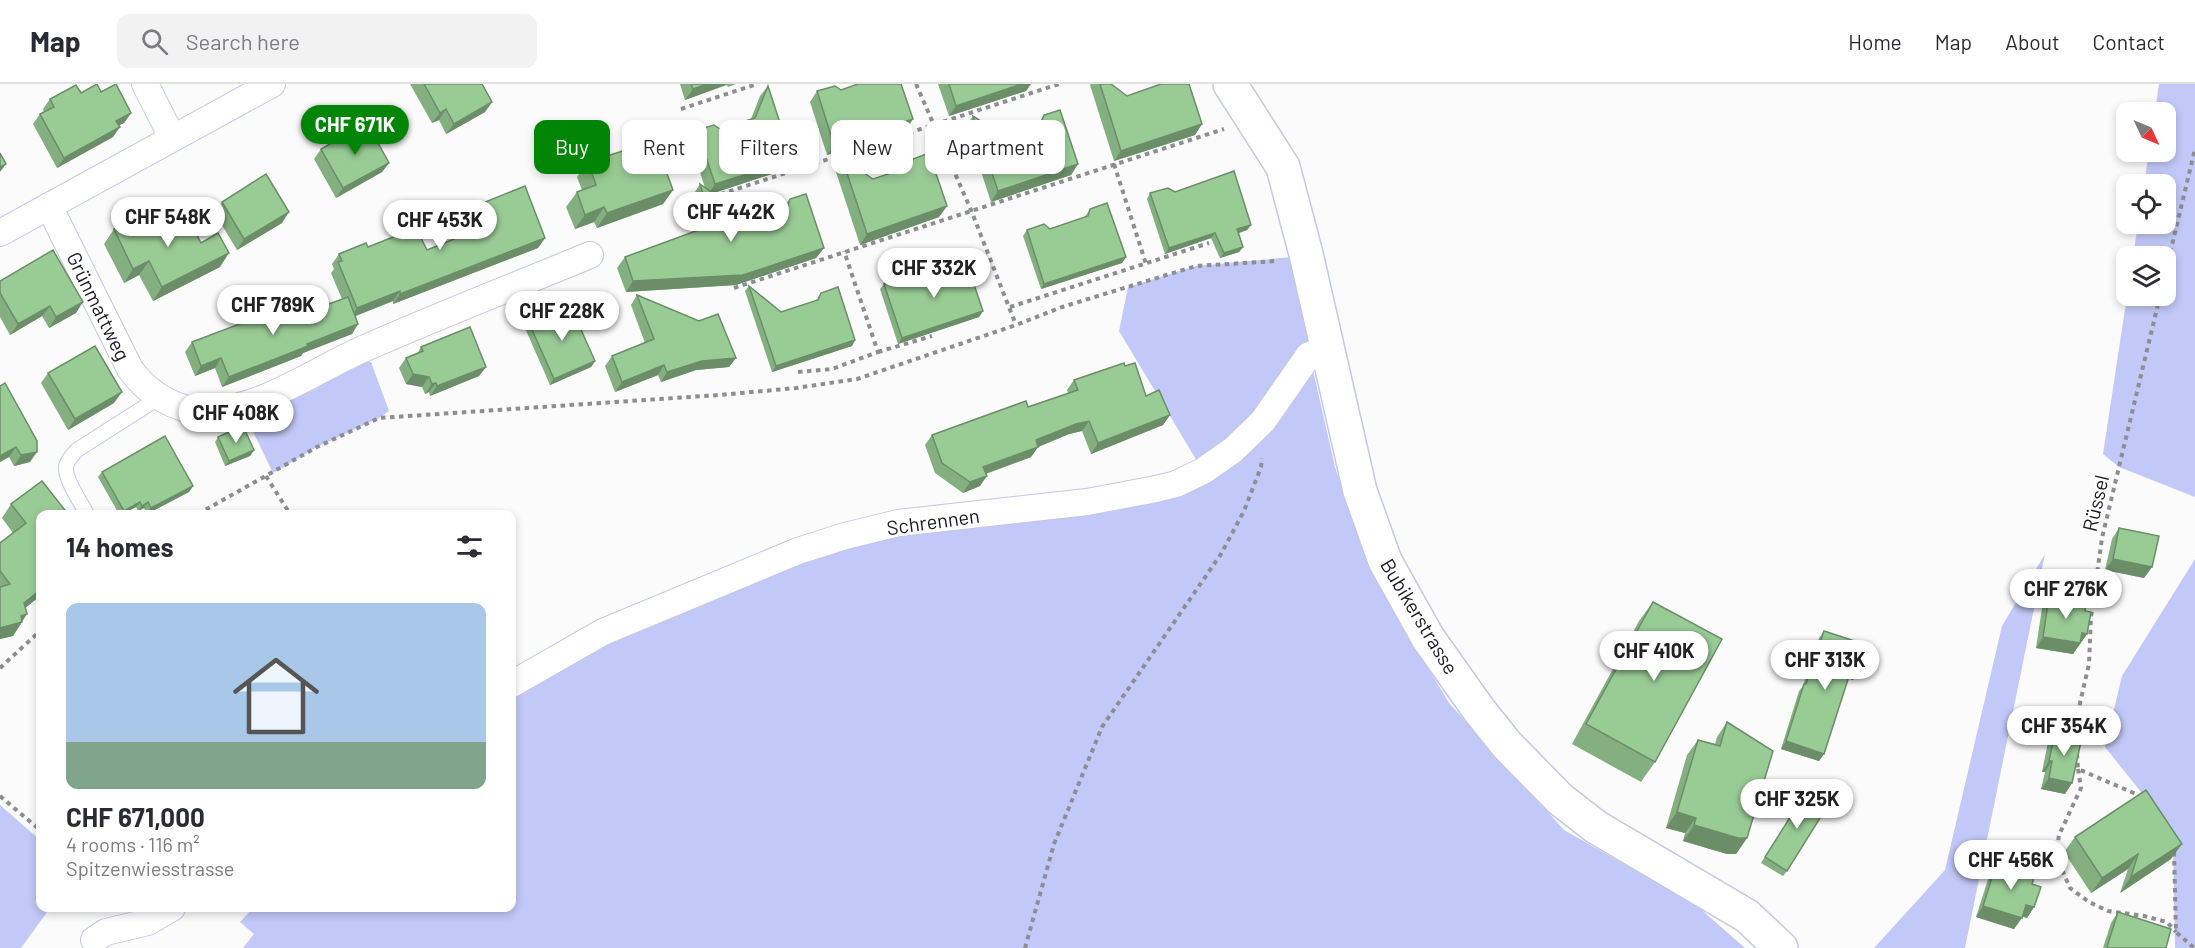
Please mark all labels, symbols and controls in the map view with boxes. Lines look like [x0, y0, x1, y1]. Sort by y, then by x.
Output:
search box [117, 14, 537, 68]
text: Map [30, 24, 81, 58]
icon: search [138, 25, 171, 58]
text: Search here [186, 28, 300, 54]
text: Home [1848, 29, 1902, 54]
text: Map [1935, 29, 1972, 54]
text: About [2005, 29, 2060, 54]
text: Contact [2093, 29, 2165, 54]
north arrow [2116, 102, 2176, 162]
map controls [2116, 102, 2176, 306]
pin: CHF 671K [293, 105, 417, 156]
text: CHF 671K [315, 112, 395, 136]
chip: Buy [534, 120, 610, 174]
chip: Rent [622, 120, 707, 174]
chip: Filters [719, 120, 819, 174]
chip: New [831, 120, 913, 174]
chip: Apartment [925, 120, 1065, 174]
button: locate [2116, 174, 2176, 234]
pin: CHF 442K [669, 192, 793, 243]
pin: CHF 548K [106, 197, 230, 248]
text: CHF 442K [687, 199, 775, 223]
pin: CHF 453K [378, 200, 502, 251]
text: CHF 548K [125, 204, 211, 228]
text: CHF 453K [397, 207, 483, 231]
button: layers [2116, 246, 2176, 306]
street label: Grünmattweg [62, 248, 136, 364]
pin: CHF 332K [872, 248, 996, 299]
text: CHF 332K [891, 255, 977, 279]
pin: CHF 789K [211, 285, 335, 336]
pin: CHF 228K [500, 291, 624, 342]
text: CHF 789K [231, 292, 315, 316]
text: CHF 228K [519, 298, 605, 322]
pin: CHF 408K [174, 393, 298, 444]
text: CHF 408K [193, 400, 279, 424]
street label: Rüssel [2077, 472, 2113, 534]
street label: Schrennen [885, 503, 981, 539]
icon: filters [453, 530, 486, 563]
text: 14 homes [66, 531, 173, 562]
street label: Bubikerstrasse [1376, 554, 1464, 678]
pin: CHF 276K [2004, 569, 2128, 620]
text: CHF 276K [2024, 576, 2108, 600]
pin: CHF 410K [1592, 631, 1716, 682]
text: CHF 410K [1613, 638, 1695, 662]
pin: CHF 313K [1763, 640, 1887, 691]
icon: home [222, 642, 330, 750]
text: CHF 313K [1784, 647, 1866, 671]
pin: CHF 354K [2002, 706, 2126, 757]
text: CHF 354K [2021, 713, 2107, 737]
pin: CHF 325K [1735, 779, 1859, 830]
text: CHF 325K [1754, 786, 1840, 810]
text: CHF 671,000 [66, 801, 205, 832]
text: 4 rooms · 116 m² [66, 832, 200, 856]
pin: CHF 456K [1949, 840, 2073, 891]
text: CHF 456K [1968, 847, 2054, 871]
text: Spitzenwiesstrasse [66, 856, 235, 880]

